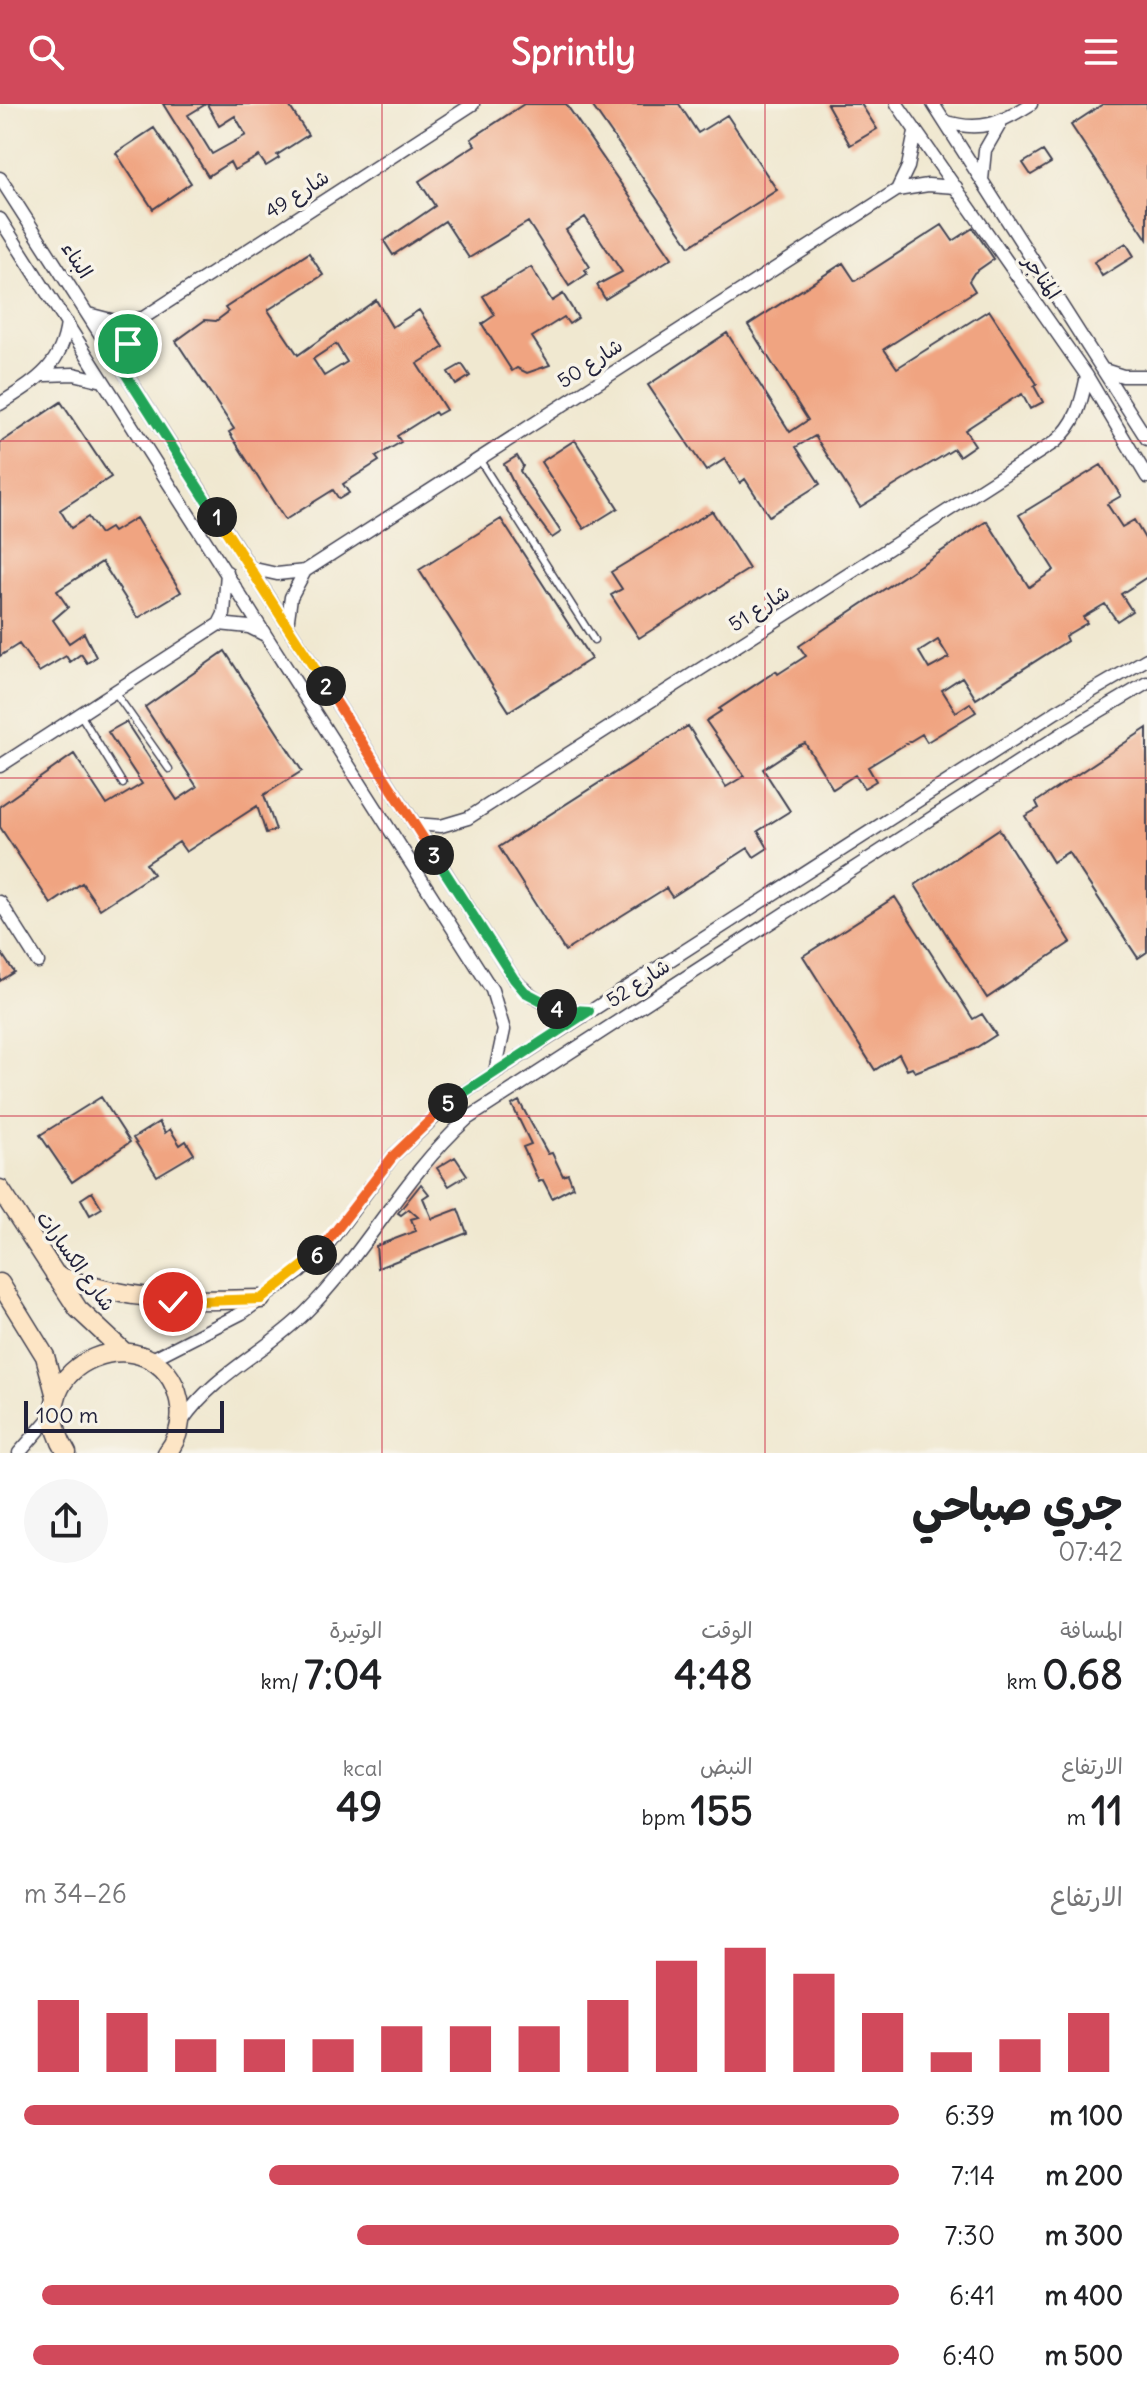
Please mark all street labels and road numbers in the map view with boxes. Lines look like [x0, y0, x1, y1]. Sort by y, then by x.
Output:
street label: شارع 49 [260, 164, 334, 225]
street label: البناء [56, 237, 98, 283]
street label: المناجر [1017, 248, 1067, 304]
street label: شارع 50 [552, 332, 628, 395]
street label: شارع 51 [724, 579, 795, 638]
street label: شارع 52 [601, 953, 675, 1014]
street label: شارع الكسارات [30, 1206, 121, 1317]

